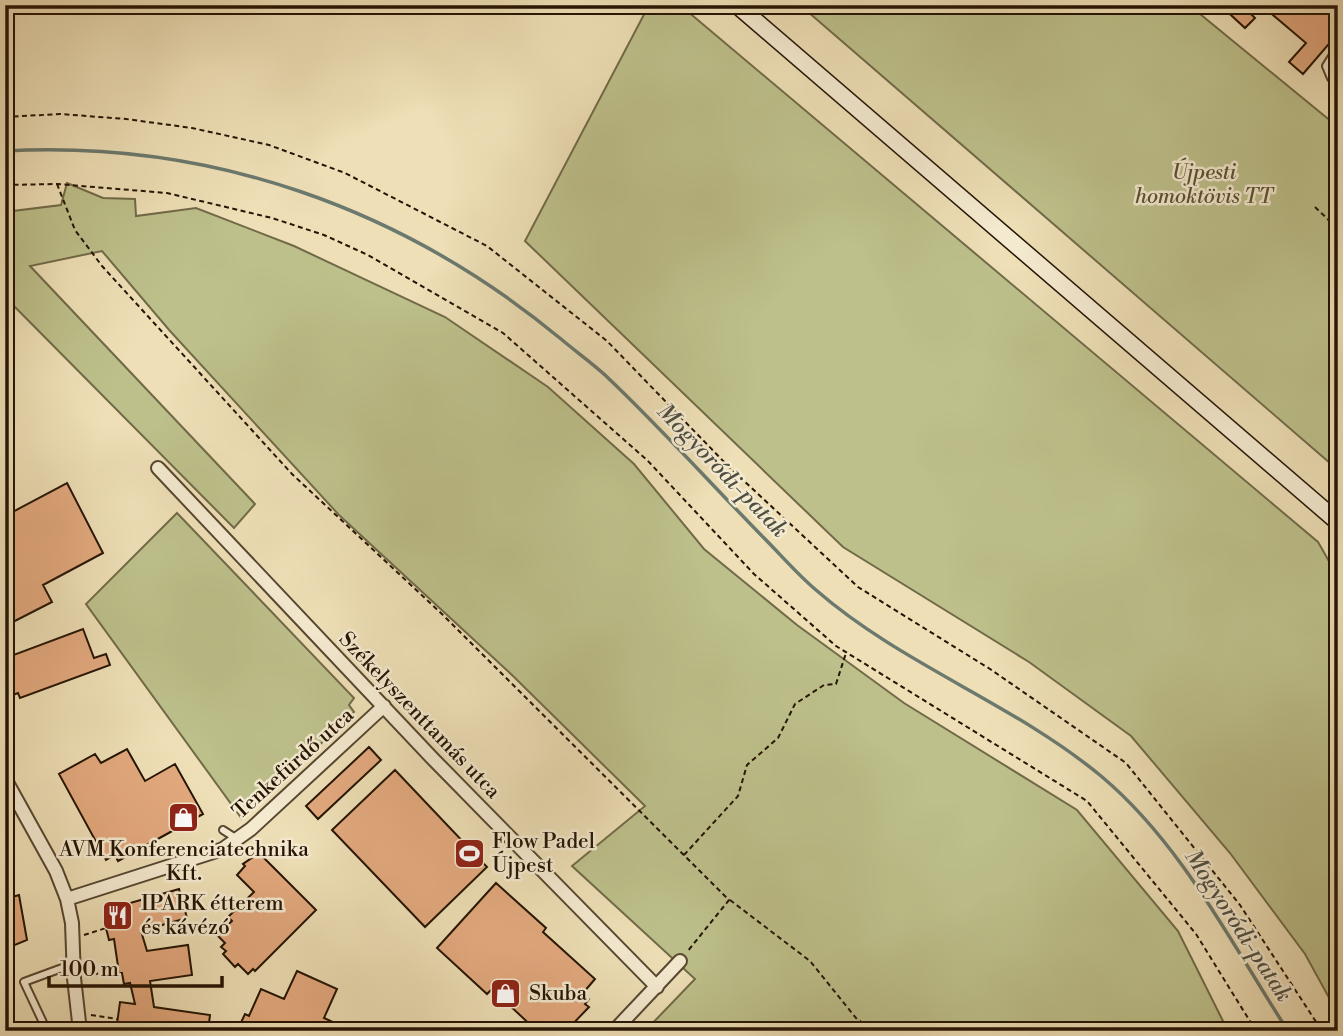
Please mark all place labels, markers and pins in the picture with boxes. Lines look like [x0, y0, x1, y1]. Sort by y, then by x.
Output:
shop icon: AVM Konferenciatechnika Kft. [167, 800, 201, 834]
place label: Flow Padel Újpest [492, 829, 595, 879]
sports icon: Flow Padel Újpest [452, 836, 486, 870]
place label: AVM Konferenciatechnika Kft. [58, 837, 309, 887]
place label: IPARK étterem és kávézó [141, 891, 284, 941]
restaurant icon: IPARK étterem és kávézó [101, 898, 135, 932]
shop icon: Skuba [489, 976, 523, 1010]
place label: Skuba [529, 981, 588, 1007]

